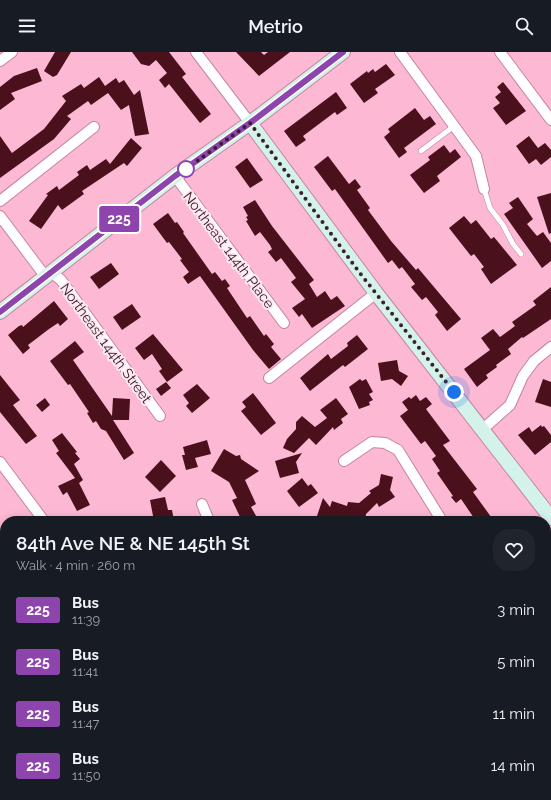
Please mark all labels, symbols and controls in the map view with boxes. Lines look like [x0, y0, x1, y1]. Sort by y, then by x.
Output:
icon: menu [16, 15, 38, 37]
icon: search [513, 15, 535, 37]
text: Metrio [248, 16, 303, 37]
unlabelled marker [177, 160, 195, 178]
street label: Northeast 144th Place [180, 189, 278, 311]
line badge: 225 [96, 206, 142, 232]
text: 225 [107, 211, 131, 227]
street label: Northeast 144th Street [57, 280, 155, 406]
your location [444, 382, 464, 402]
button: heart [493, 529, 535, 571]
text: 84th Ave NE & NE 145th St [16, 532, 250, 554]
text: Walk · 4 min · 260 m [16, 558, 135, 573]
text: Bus [72, 594, 99, 612]
text: 3 min [497, 601, 535, 619]
text: 225 [26, 602, 50, 618]
text: 11:39 [72, 612, 100, 627]
text: Bus [72, 646, 99, 664]
text: 5 min [497, 653, 535, 671]
text: 225 [26, 654, 50, 670]
text: 11:41 [72, 664, 98, 679]
text: Bus [72, 698, 99, 716]
text: 11 min [493, 705, 535, 723]
text: 225 [26, 706, 50, 722]
text: 11:47 [72, 716, 100, 731]
text: Bus [72, 750, 99, 768]
text: 14 min [491, 757, 535, 775]
text: 225 [26, 758, 50, 774]
text: 11:50 [72, 768, 101, 783]

